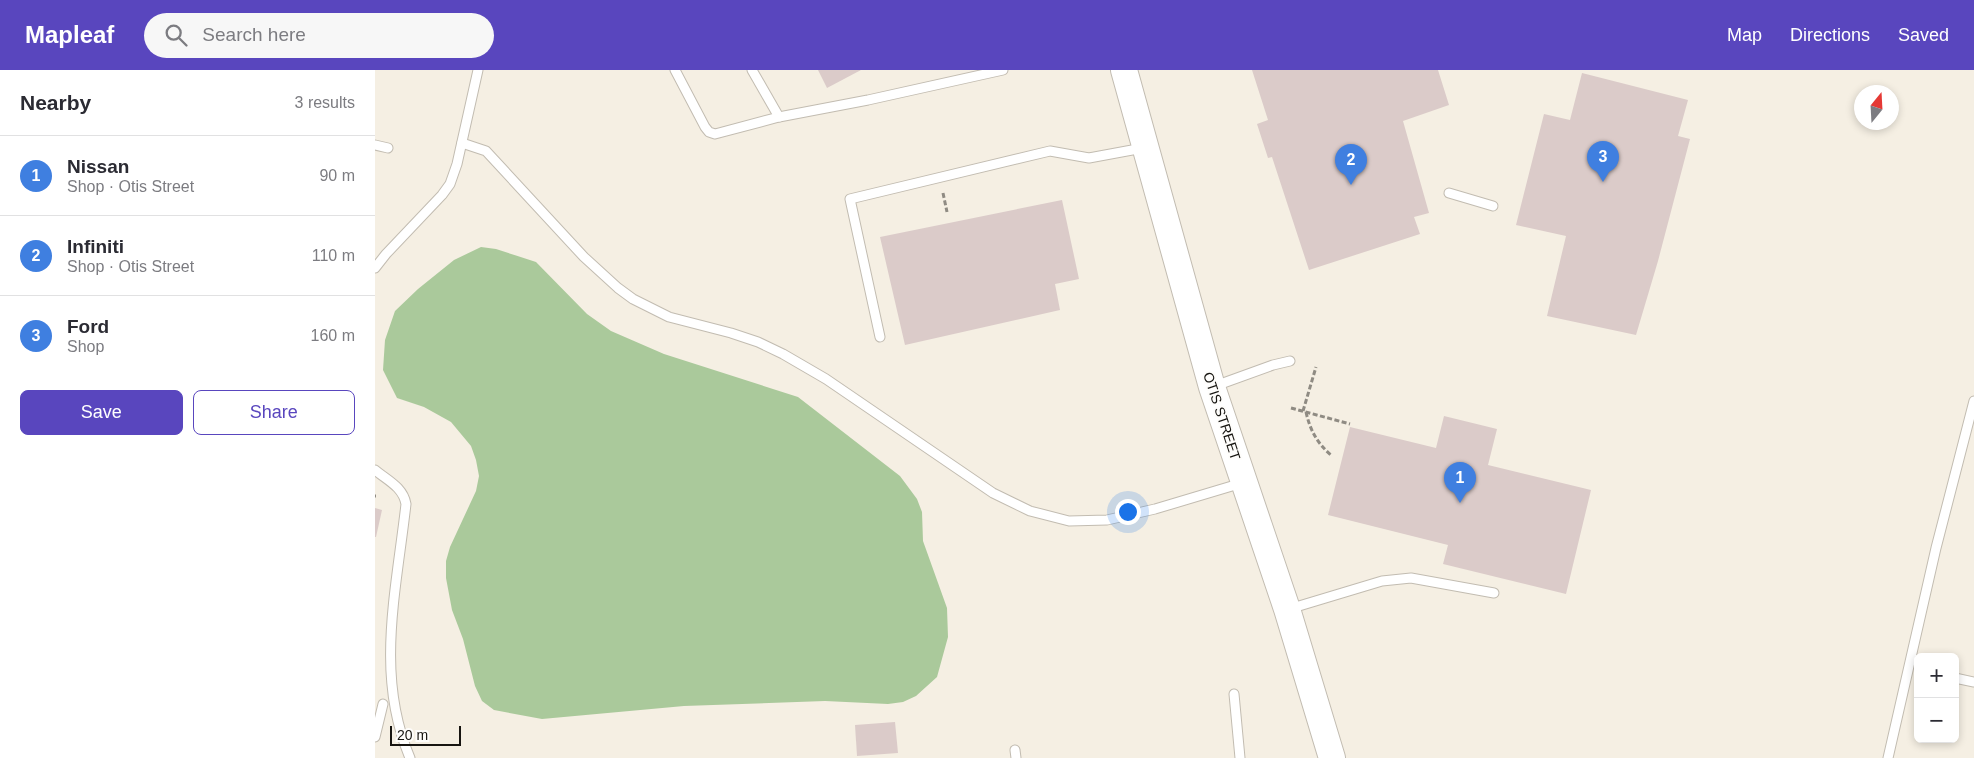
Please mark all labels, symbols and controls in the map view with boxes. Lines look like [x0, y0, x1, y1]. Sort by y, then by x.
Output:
search box [144, 13, 494, 58]
text: Mapleaf [25, 21, 114, 48]
icon: search [162, 21, 190, 49]
text: Search here [202, 24, 306, 45]
text: Map [1727, 25, 1762, 45]
text: Directions [1790, 25, 1870, 45]
text: Saved [1898, 25, 1949, 45]
north arrow [1854, 85, 1899, 130]
text: Nearby [20, 91, 91, 114]
text: 3 results [295, 94, 355, 111]
pin: 3 [1587, 141, 1619, 182]
pin: 2 [1335, 144, 1367, 185]
text: Nissan [67, 156, 129, 177]
text: 1 [32, 167, 40, 184]
text: 90 m [319, 167, 355, 184]
text: Shop · Otis Street [67, 178, 194, 195]
text: Infiniti [67, 236, 124, 257]
text: 2 [32, 247, 40, 264]
text: 110 m [312, 247, 355, 264]
text: Shop · Otis Street [67, 258, 194, 275]
text: Ford [67, 316, 109, 337]
text: 3 [32, 327, 40, 344]
text: 160 m [311, 327, 355, 344]
text: Shop [67, 338, 104, 355]
street label: OTIS STREET [1200, 370, 1244, 463]
button: Save [20, 390, 183, 435]
button: Share [193, 390, 355, 435]
pin: 1 [1444, 462, 1476, 503]
your location [1115, 499, 1141, 525]
map controls [1914, 653, 1959, 743]
button: + [1914, 653, 1959, 698]
button: − [1914, 698, 1959, 743]
scale bar [390, 723, 461, 746]
text: 20 m [397, 727, 428, 743]

